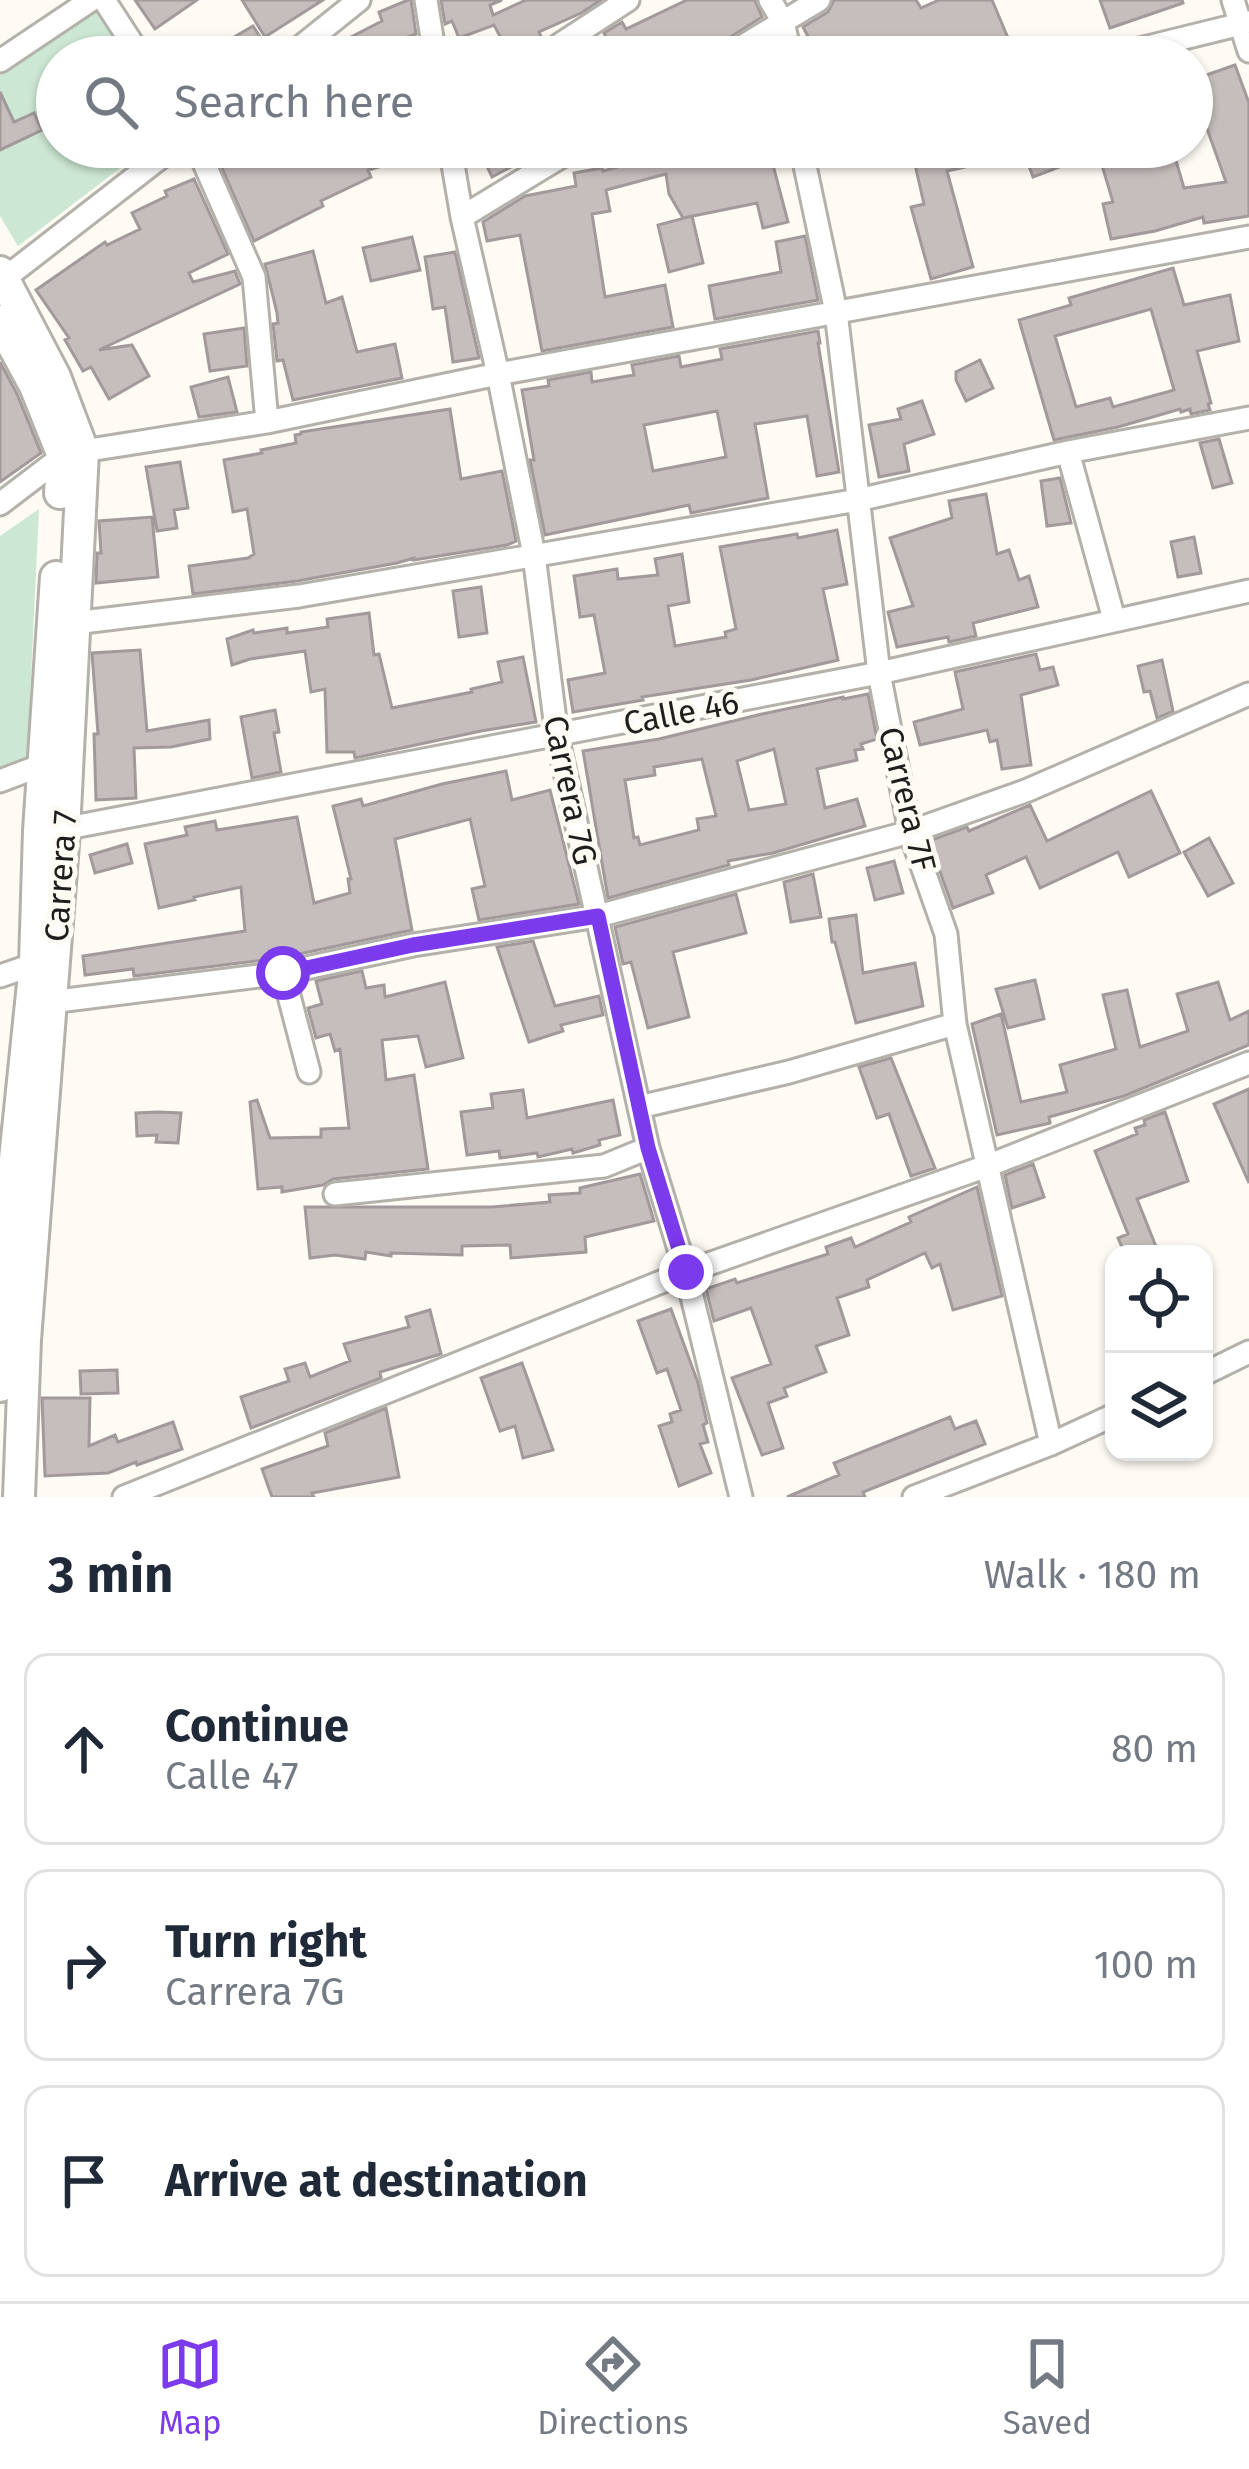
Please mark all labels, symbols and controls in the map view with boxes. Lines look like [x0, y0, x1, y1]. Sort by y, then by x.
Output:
search box [36, 36, 1213, 168]
icon: search [78, 69, 144, 135]
text: Search here [174, 75, 414, 129]
street label: Calle 46 [620, 682, 742, 744]
street label: Carrera 7G [535, 712, 605, 869]
street label: Carrera 7F [870, 723, 944, 876]
street label: Carrera 7 [36, 809, 86, 943]
route start [256, 946, 310, 1000]
route end [659, 1245, 713, 1299]
map controls [1105, 1245, 1213, 1461]
button: locate [1105, 1245, 1213, 1353]
button: layers [1105, 1353, 1213, 1461]
text: 3 min [48, 1544, 174, 1606]
text: Walk · 180 m [984, 1552, 1201, 1598]
text: Continue [165, 1699, 349, 1753]
icon: ahead [51, 1716, 117, 1782]
text: 80 m [1111, 1726, 1198, 1772]
text: Calle 47 [165, 1753, 299, 1799]
text: Turn right [165, 1915, 367, 1969]
icon: right [51, 1932, 117, 1998]
text: 100 m [1094, 1942, 1198, 1988]
text: Carrera 7G [165, 1969, 345, 2015]
icon: arrive [51, 2148, 117, 2214]
text: Arrive at destination [165, 2154, 588, 2208]
tab: Map [157, 2331, 223, 2443]
tab: Directions [537, 2331, 689, 2443]
tab: Saved [1003, 2331, 1092, 2443]

